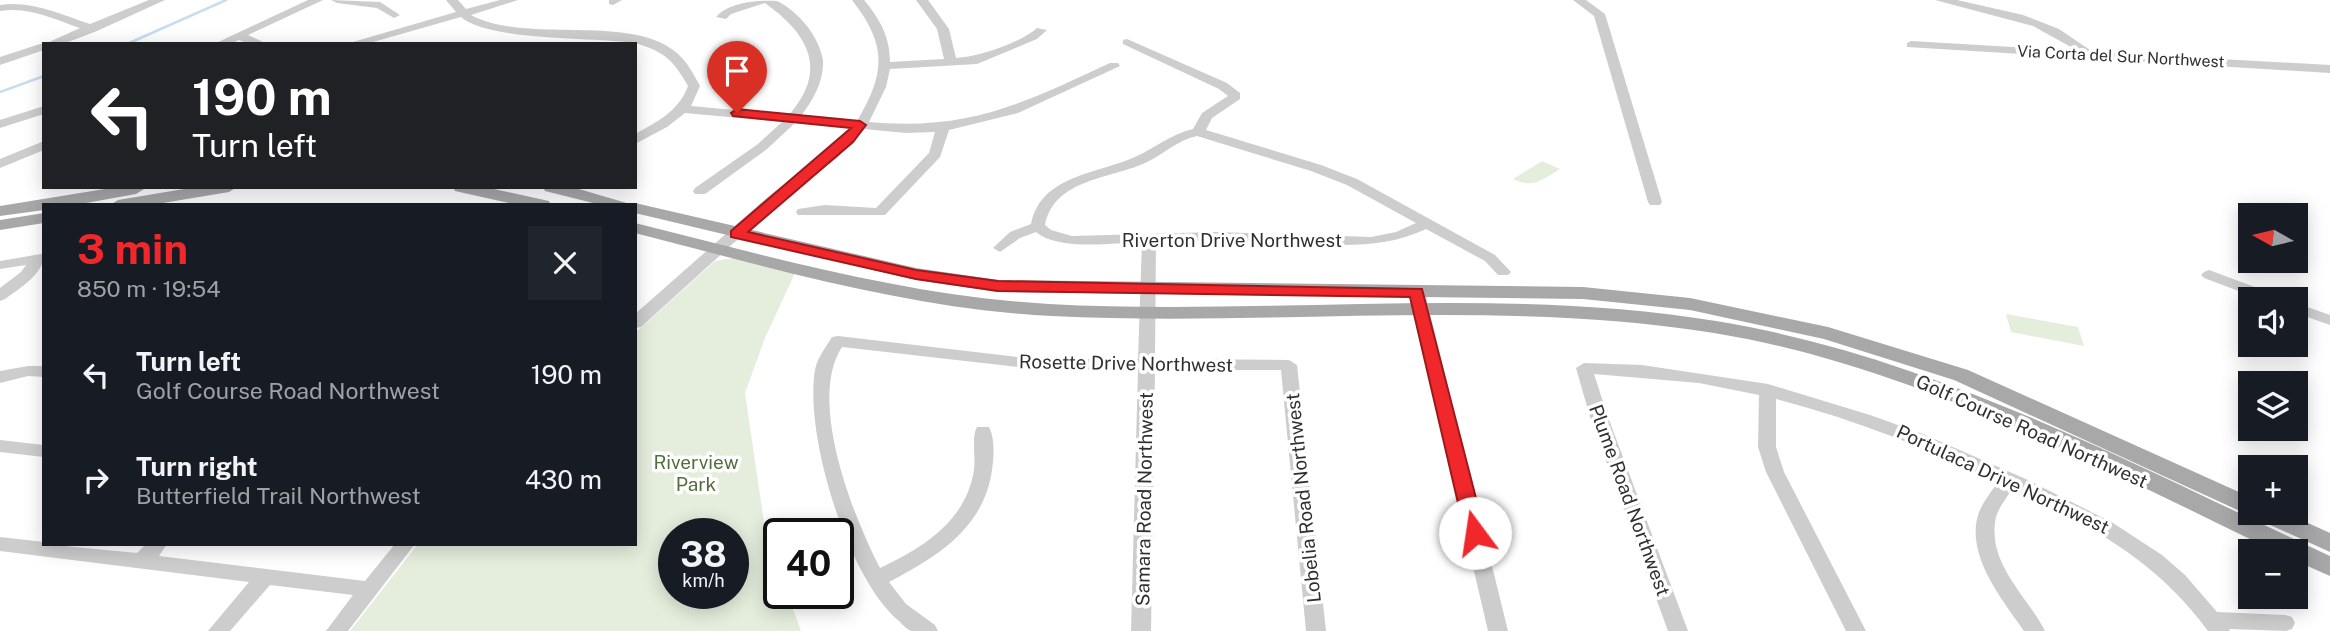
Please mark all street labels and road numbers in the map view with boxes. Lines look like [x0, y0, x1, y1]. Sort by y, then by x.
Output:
street label: Via Corta del Sur Northwest [2017, 42, 2225, 71]
street label: Riverton Drive Northwest [1122, 229, 1342, 251]
street label: Rosette Drive Northwest [1019, 350, 1233, 376]
street label: Golf Course Road Northwest [1913, 370, 2151, 492]
street label: Samara Road Northwest [1131, 392, 1157, 606]
street label: Lobelia Road Northwest [1281, 392, 1325, 604]
street label: Plume Road Northwest [1585, 401, 1675, 599]
street label: Portulaca Drive Northwest [1893, 420, 2113, 538]

